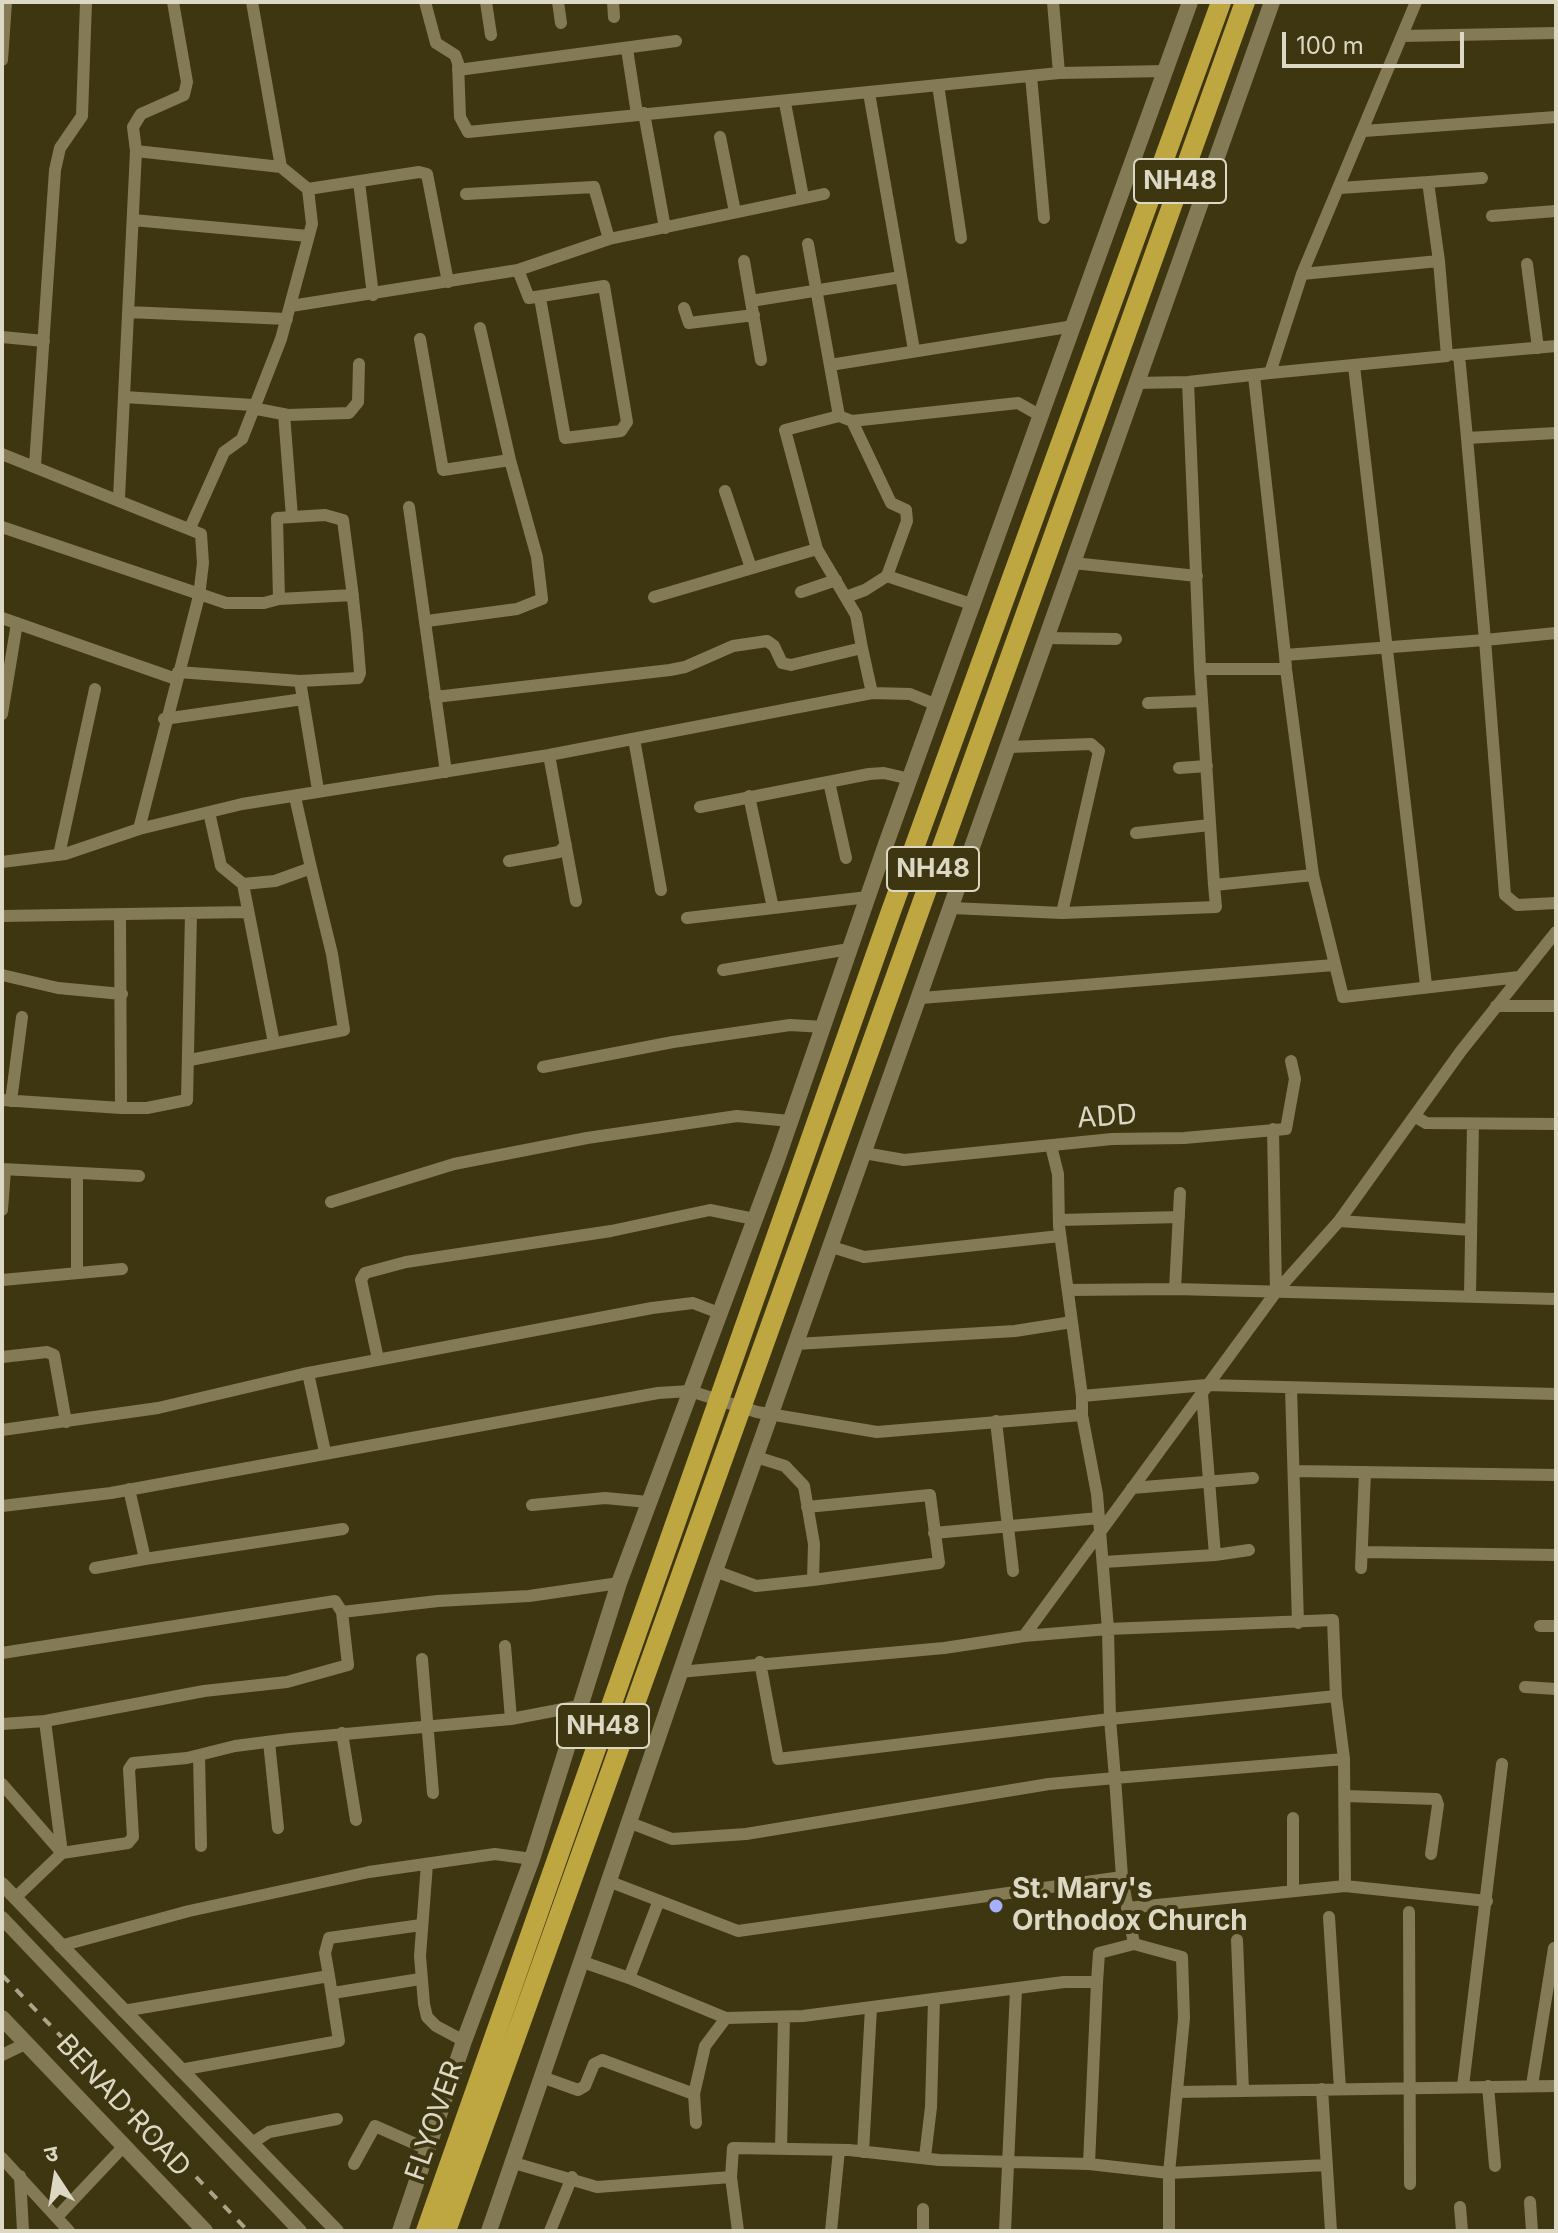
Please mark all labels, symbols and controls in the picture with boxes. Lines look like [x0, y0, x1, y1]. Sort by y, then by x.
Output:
scale bar [1286, 16, 1468, 66]
text: 100 m [1296, 31, 1364, 60]
road number: NH48 [1134, 159, 1226, 203]
road number: NH48 [887, 847, 979, 891]
street label: ADD [1076, 1098, 1138, 1136]
road number: NH48 [557, 1704, 649, 1748]
place label: St. Mary's Orthodox Church [1012, 1873, 1248, 1939]
marker: St. Mary's Orthodox Church [987, 1897, 1005, 1915]
street label: BENAD ROAD [49, 2028, 197, 2184]
street label: FLYOVER [399, 2057, 471, 2185]
north arrow [16, 2137, 96, 2217]
text: उ [42, 2139, 60, 2168]

